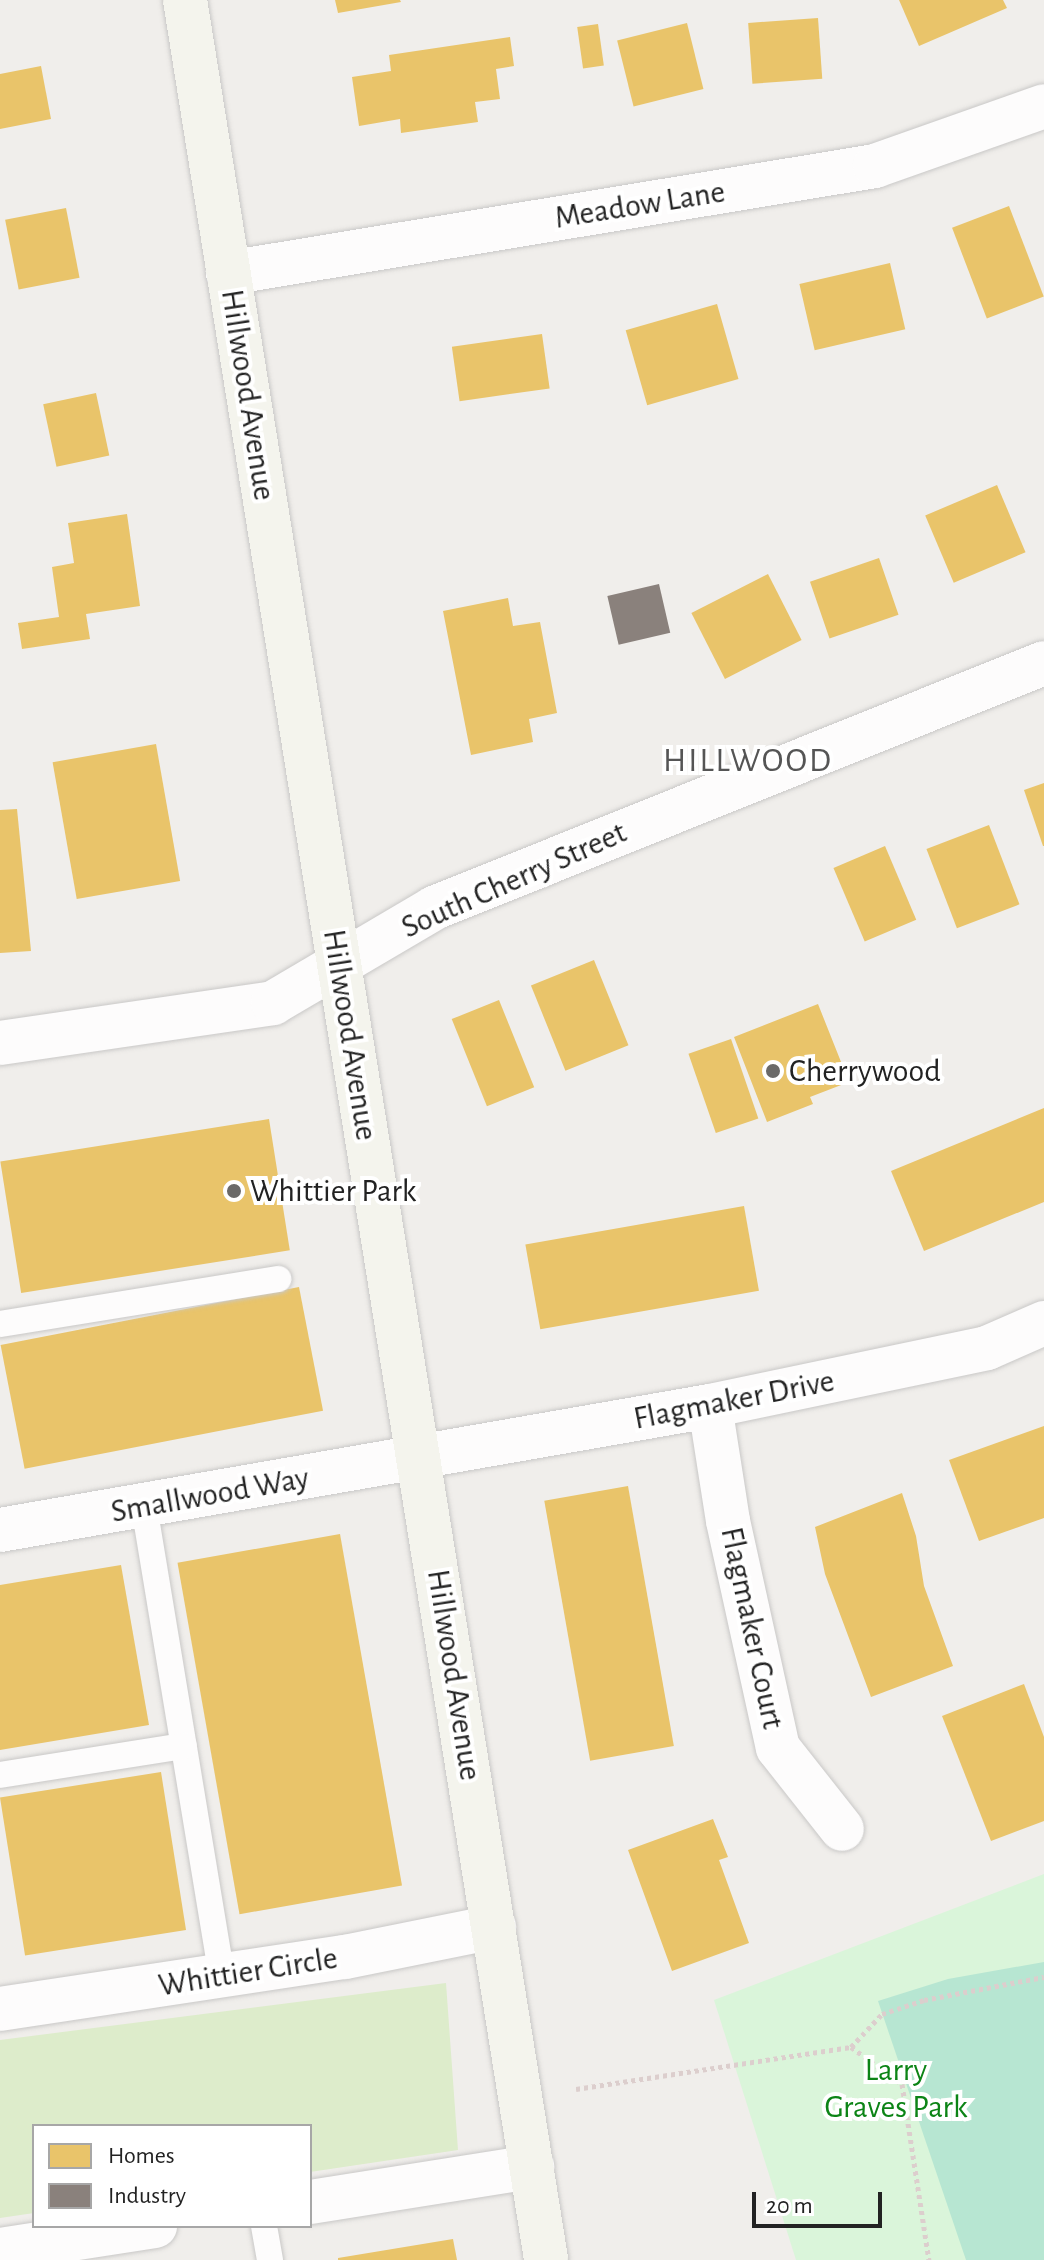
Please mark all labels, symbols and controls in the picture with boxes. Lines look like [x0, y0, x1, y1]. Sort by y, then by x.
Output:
street label: Meadow Lane [552, 173, 728, 237]
street label: Hillwood Avenue [212, 287, 284, 503]
district label: HILLWOOD [663, 742, 833, 782]
street label: South Cherry Street [396, 813, 632, 947]
street label: Hillwood Avenue [314, 927, 386, 1143]
place label: Cherrywood [789, 1052, 941, 1090]
marker: Cherrywood [764, 1062, 782, 1080]
place label: Whittier Park [250, 1172, 416, 1210]
marker: Whittier Park [225, 1182, 243, 1200]
street label: Flagmaker Drive [630, 1362, 838, 1438]
street label: Smallwood Way [108, 1459, 312, 1531]
street label: Flagmaker Court [712, 1524, 792, 1732]
street label: Hillwood Avenue [418, 1567, 490, 1783]
street label: Whittier Circle [156, 1939, 340, 2005]
park label: Larry Graves Park [824, 2052, 968, 2127]
legend [32, 2124, 312, 2228]
text: Homes [108, 2144, 175, 2168]
scale bar [756, 2176, 886, 2226]
text: Industry [108, 2184, 186, 2208]
text: 20 m [766, 2194, 813, 2218]

